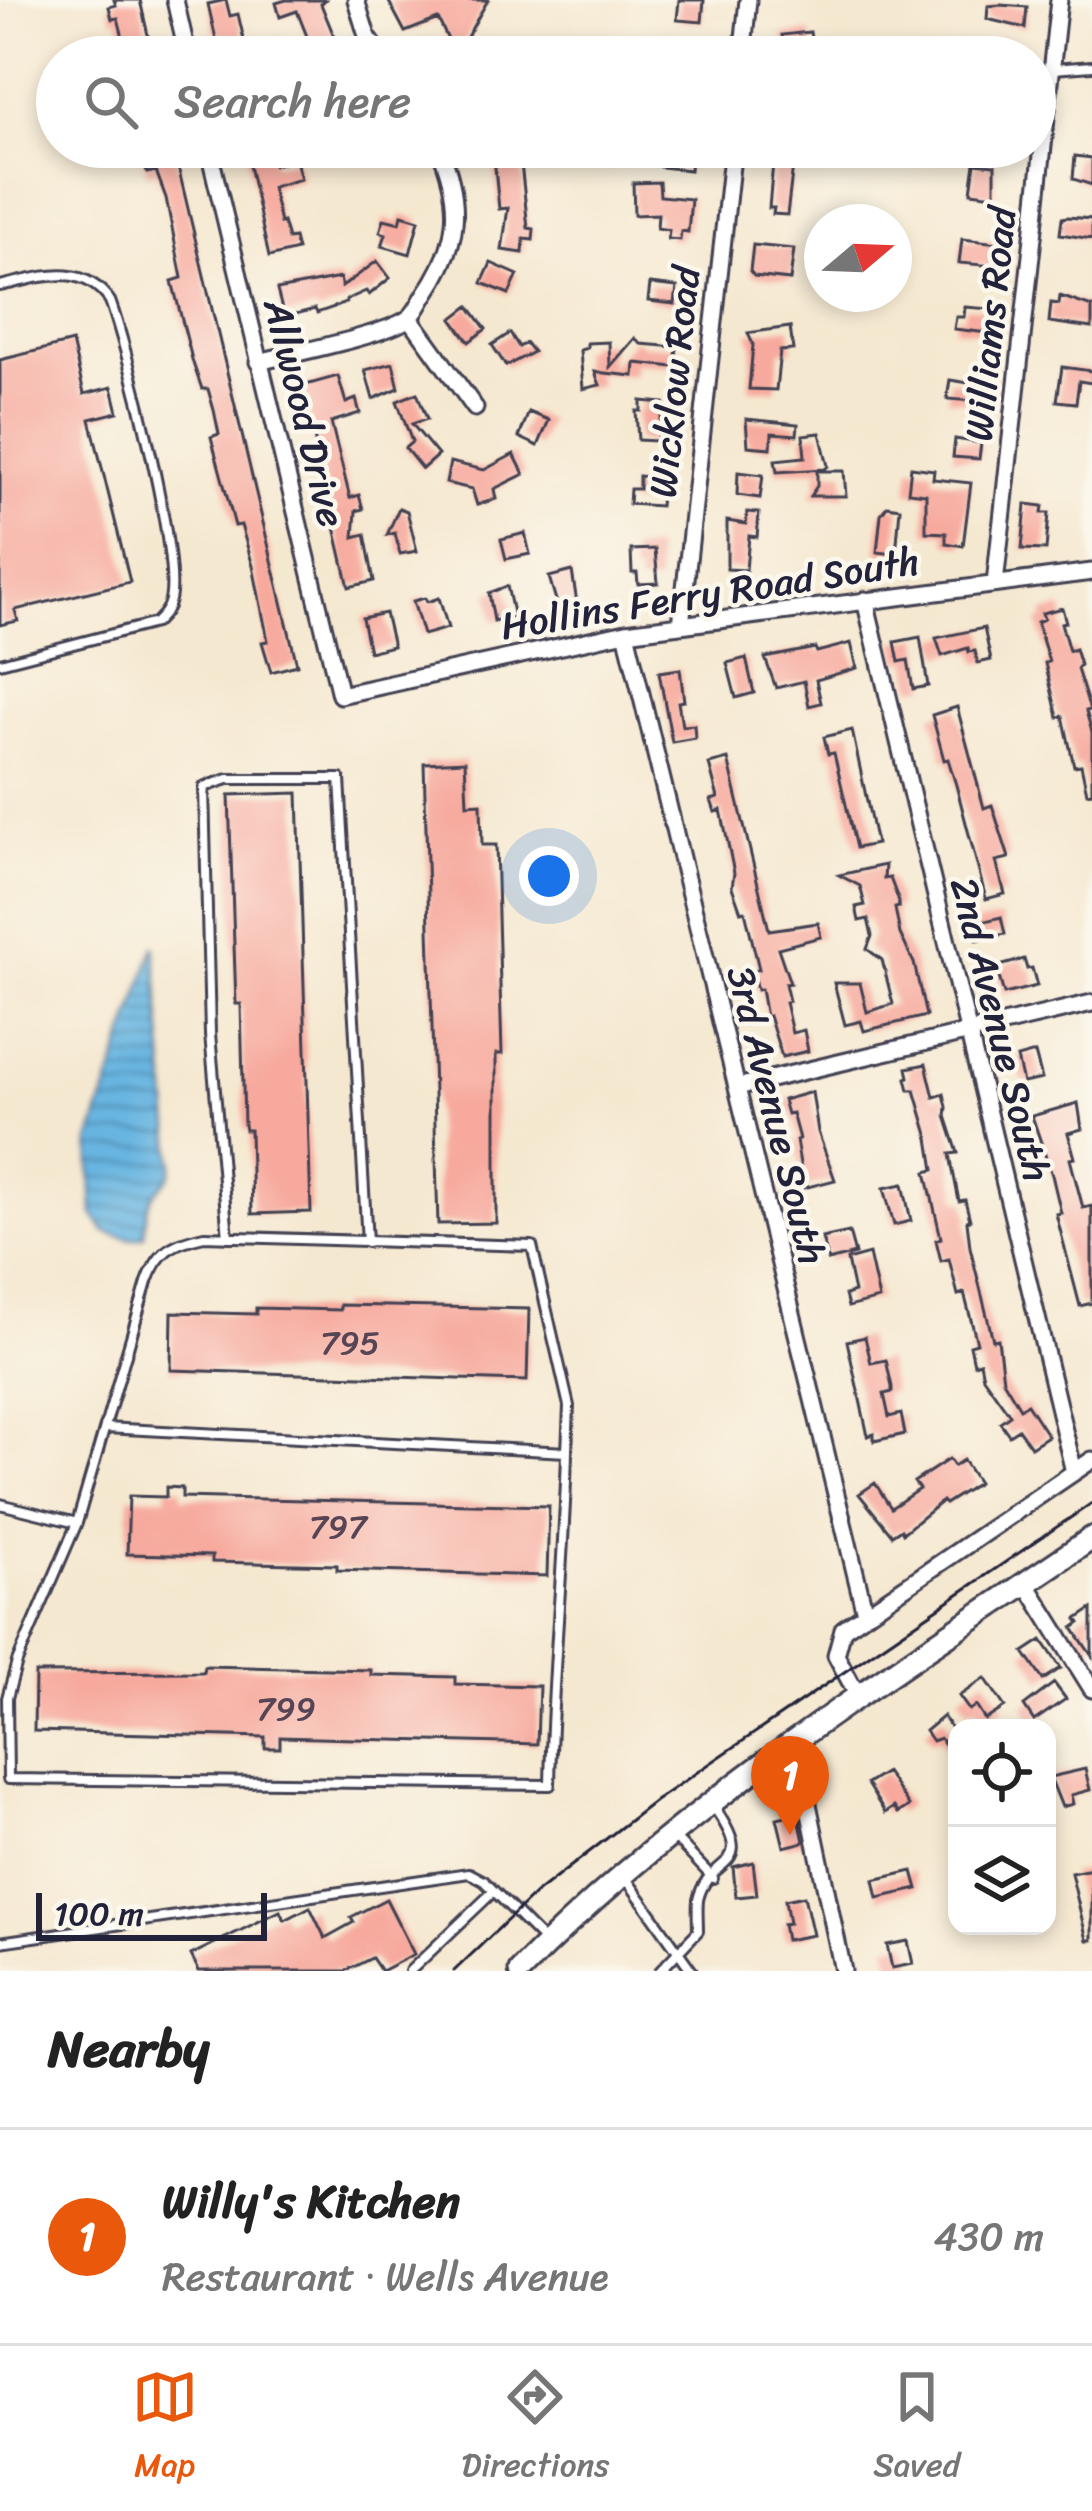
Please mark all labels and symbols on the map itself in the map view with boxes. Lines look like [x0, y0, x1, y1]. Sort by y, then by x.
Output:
street label: Williams Road [943, 201, 1037, 444]
north arrow [804, 204, 912, 312]
street label: Wicklow Road [628, 261, 721, 501]
street label: Allwood Drive [243, 290, 367, 535]
street label: Hollins Ferry Road South [496, 526, 924, 660]
your location [519, 846, 579, 906]
street label: 2nd Avenue South [930, 870, 1072, 1188]
street label: 3rd Avenue South [707, 958, 847, 1272]
house number: 795 [320, 1314, 380, 1372]
house number: 797 [309, 1498, 369, 1556]
house number: 799 [256, 1680, 316, 1738]
pin: 1 [751, 1736, 829, 1835]
scale bar [36, 1887, 267, 1940]

